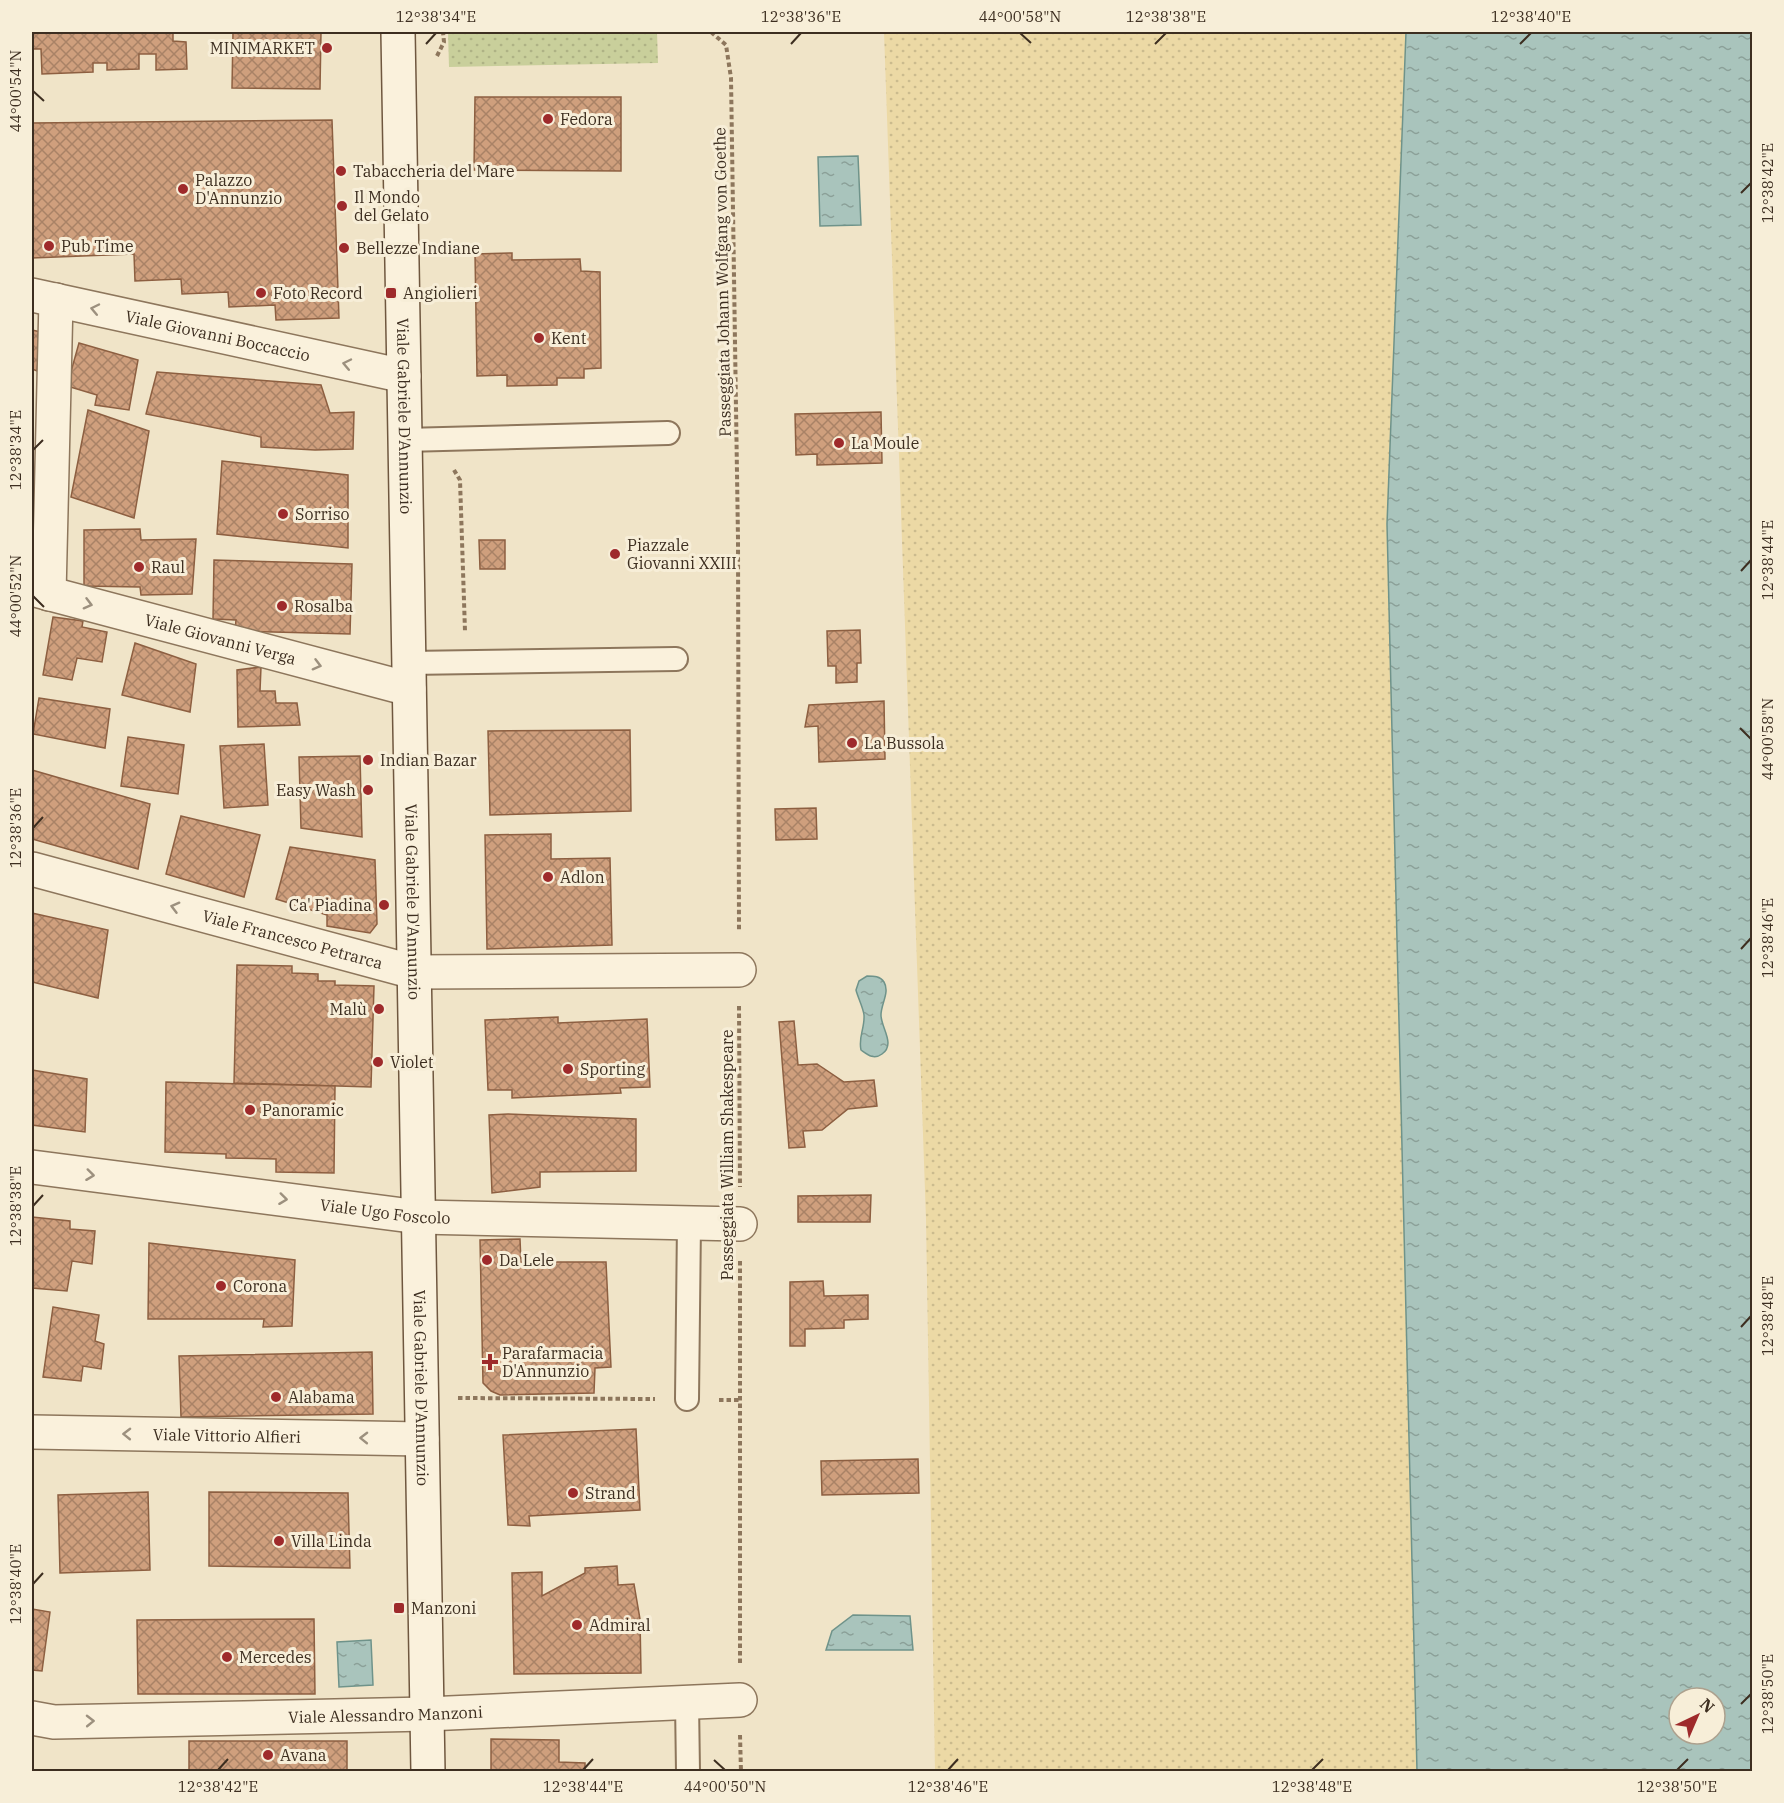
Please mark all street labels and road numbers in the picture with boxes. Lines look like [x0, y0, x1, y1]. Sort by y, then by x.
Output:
street label: Passeggiata Johann Wolfgang von Goethe [709, 127, 735, 437]
street label: Viale Giovanni Boccaccio [123, 306, 312, 365]
street label: Viale Gabriele D'Annunzio [393, 318, 416, 514]
street label: Viale Giovanni Verga [143, 609, 299, 669]
street label: Viale Gabriele D'Annunzio [401, 804, 425, 1000]
street label: Viale Francesco Petrarca [200, 905, 385, 973]
street label: Passeggiata William Shakespeare [717, 1029, 737, 1281]
street label: Viale Ugo Foscolo [319, 1194, 451, 1228]
street label: Viale Gabriele D'Annunzio [410, 1290, 433, 1486]
street label: Viale Vittorio Alfieri [153, 1424, 301, 1447]
street label: Viale Alessandro Manzoni [288, 1702, 483, 1727]

